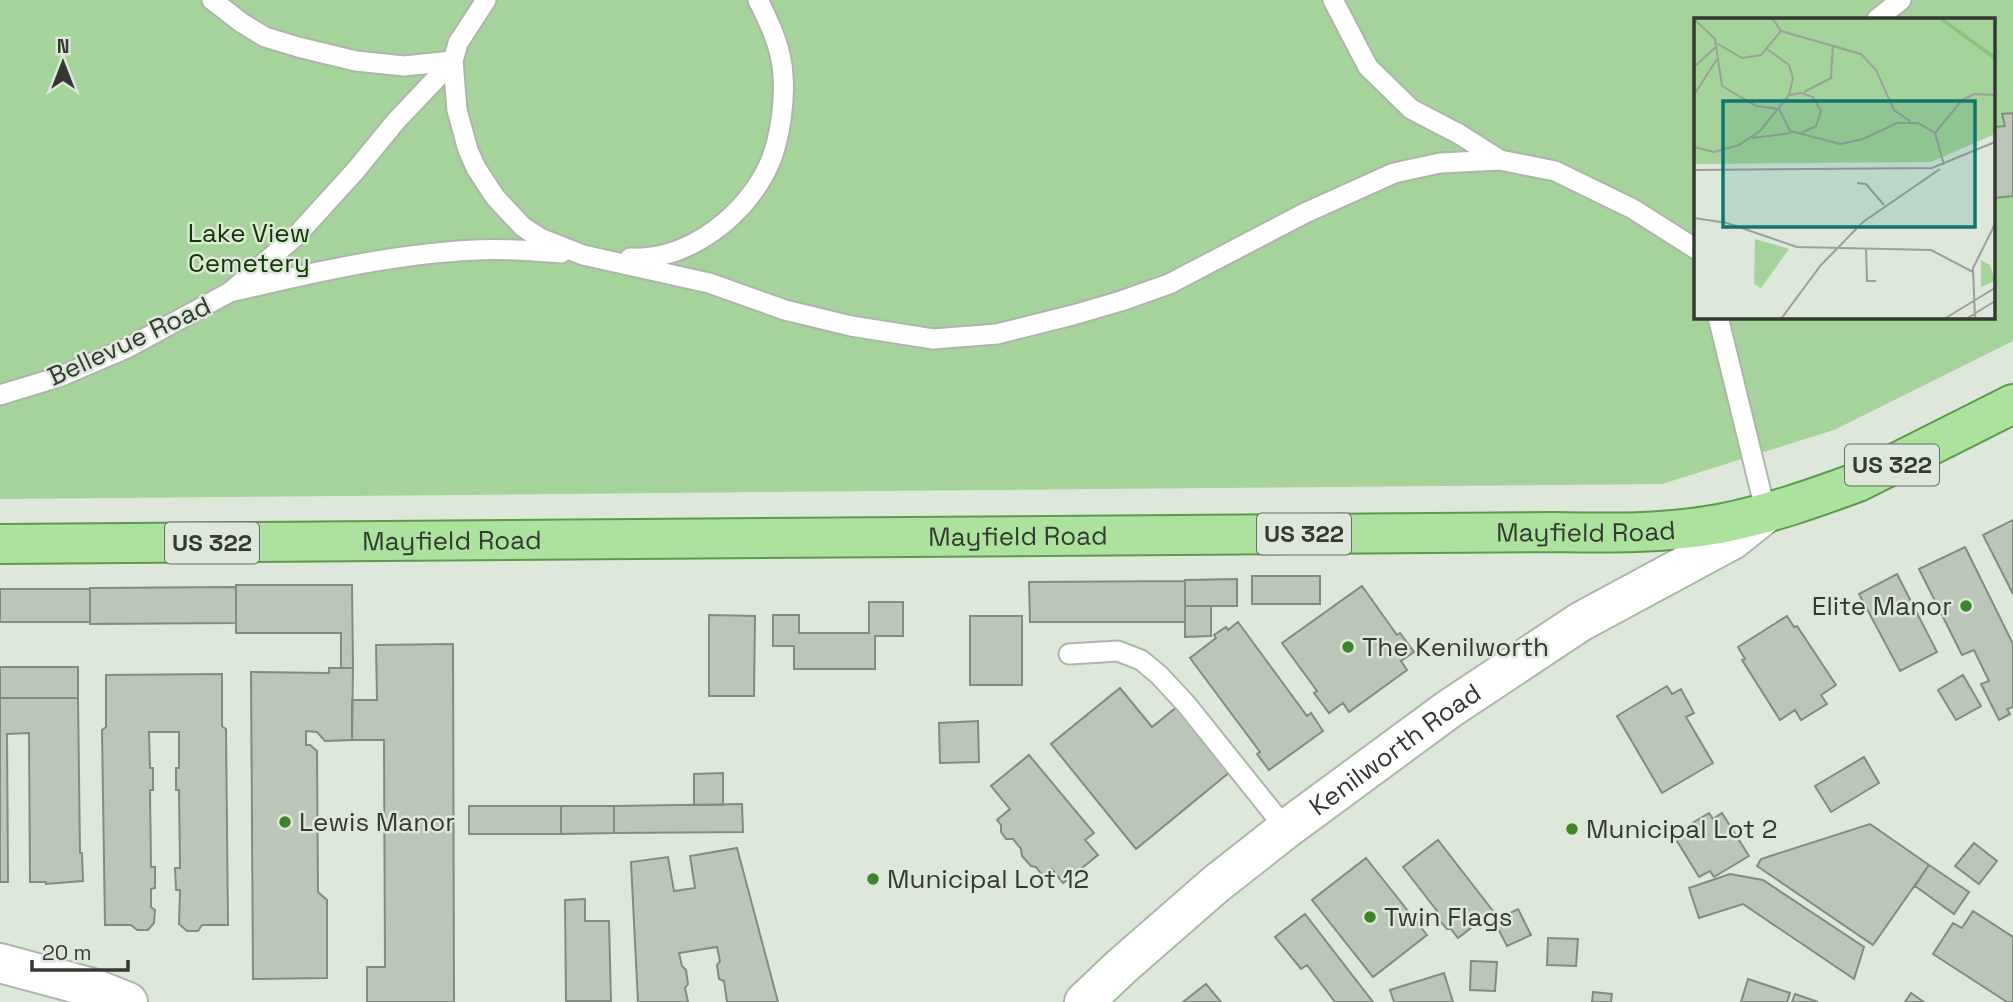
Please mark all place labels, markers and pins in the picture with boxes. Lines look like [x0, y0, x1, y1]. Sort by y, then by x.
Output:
place label: Elite Manor [1812, 589, 1952, 623]
marker: Elite Manor [1958, 598, 1974, 614]
place label: The Kenilworth [1362, 630, 1549, 664]
marker: The Kenilworth [1340, 639, 1356, 655]
place label: Lewis Manor [299, 805, 455, 839]
place label: Municipal Lot 2 [1586, 812, 1777, 846]
marker: Lewis Manor [277, 814, 293, 830]
marker: Municipal Lot 2 [1564, 821, 1580, 837]
place label: Municipal Lot 12 [887, 862, 1089, 896]
marker: Municipal Lot 12 [865, 871, 881, 887]
place label: Twin Flags [1384, 900, 1513, 934]
marker: Twin Flags [1362, 909, 1378, 925]

